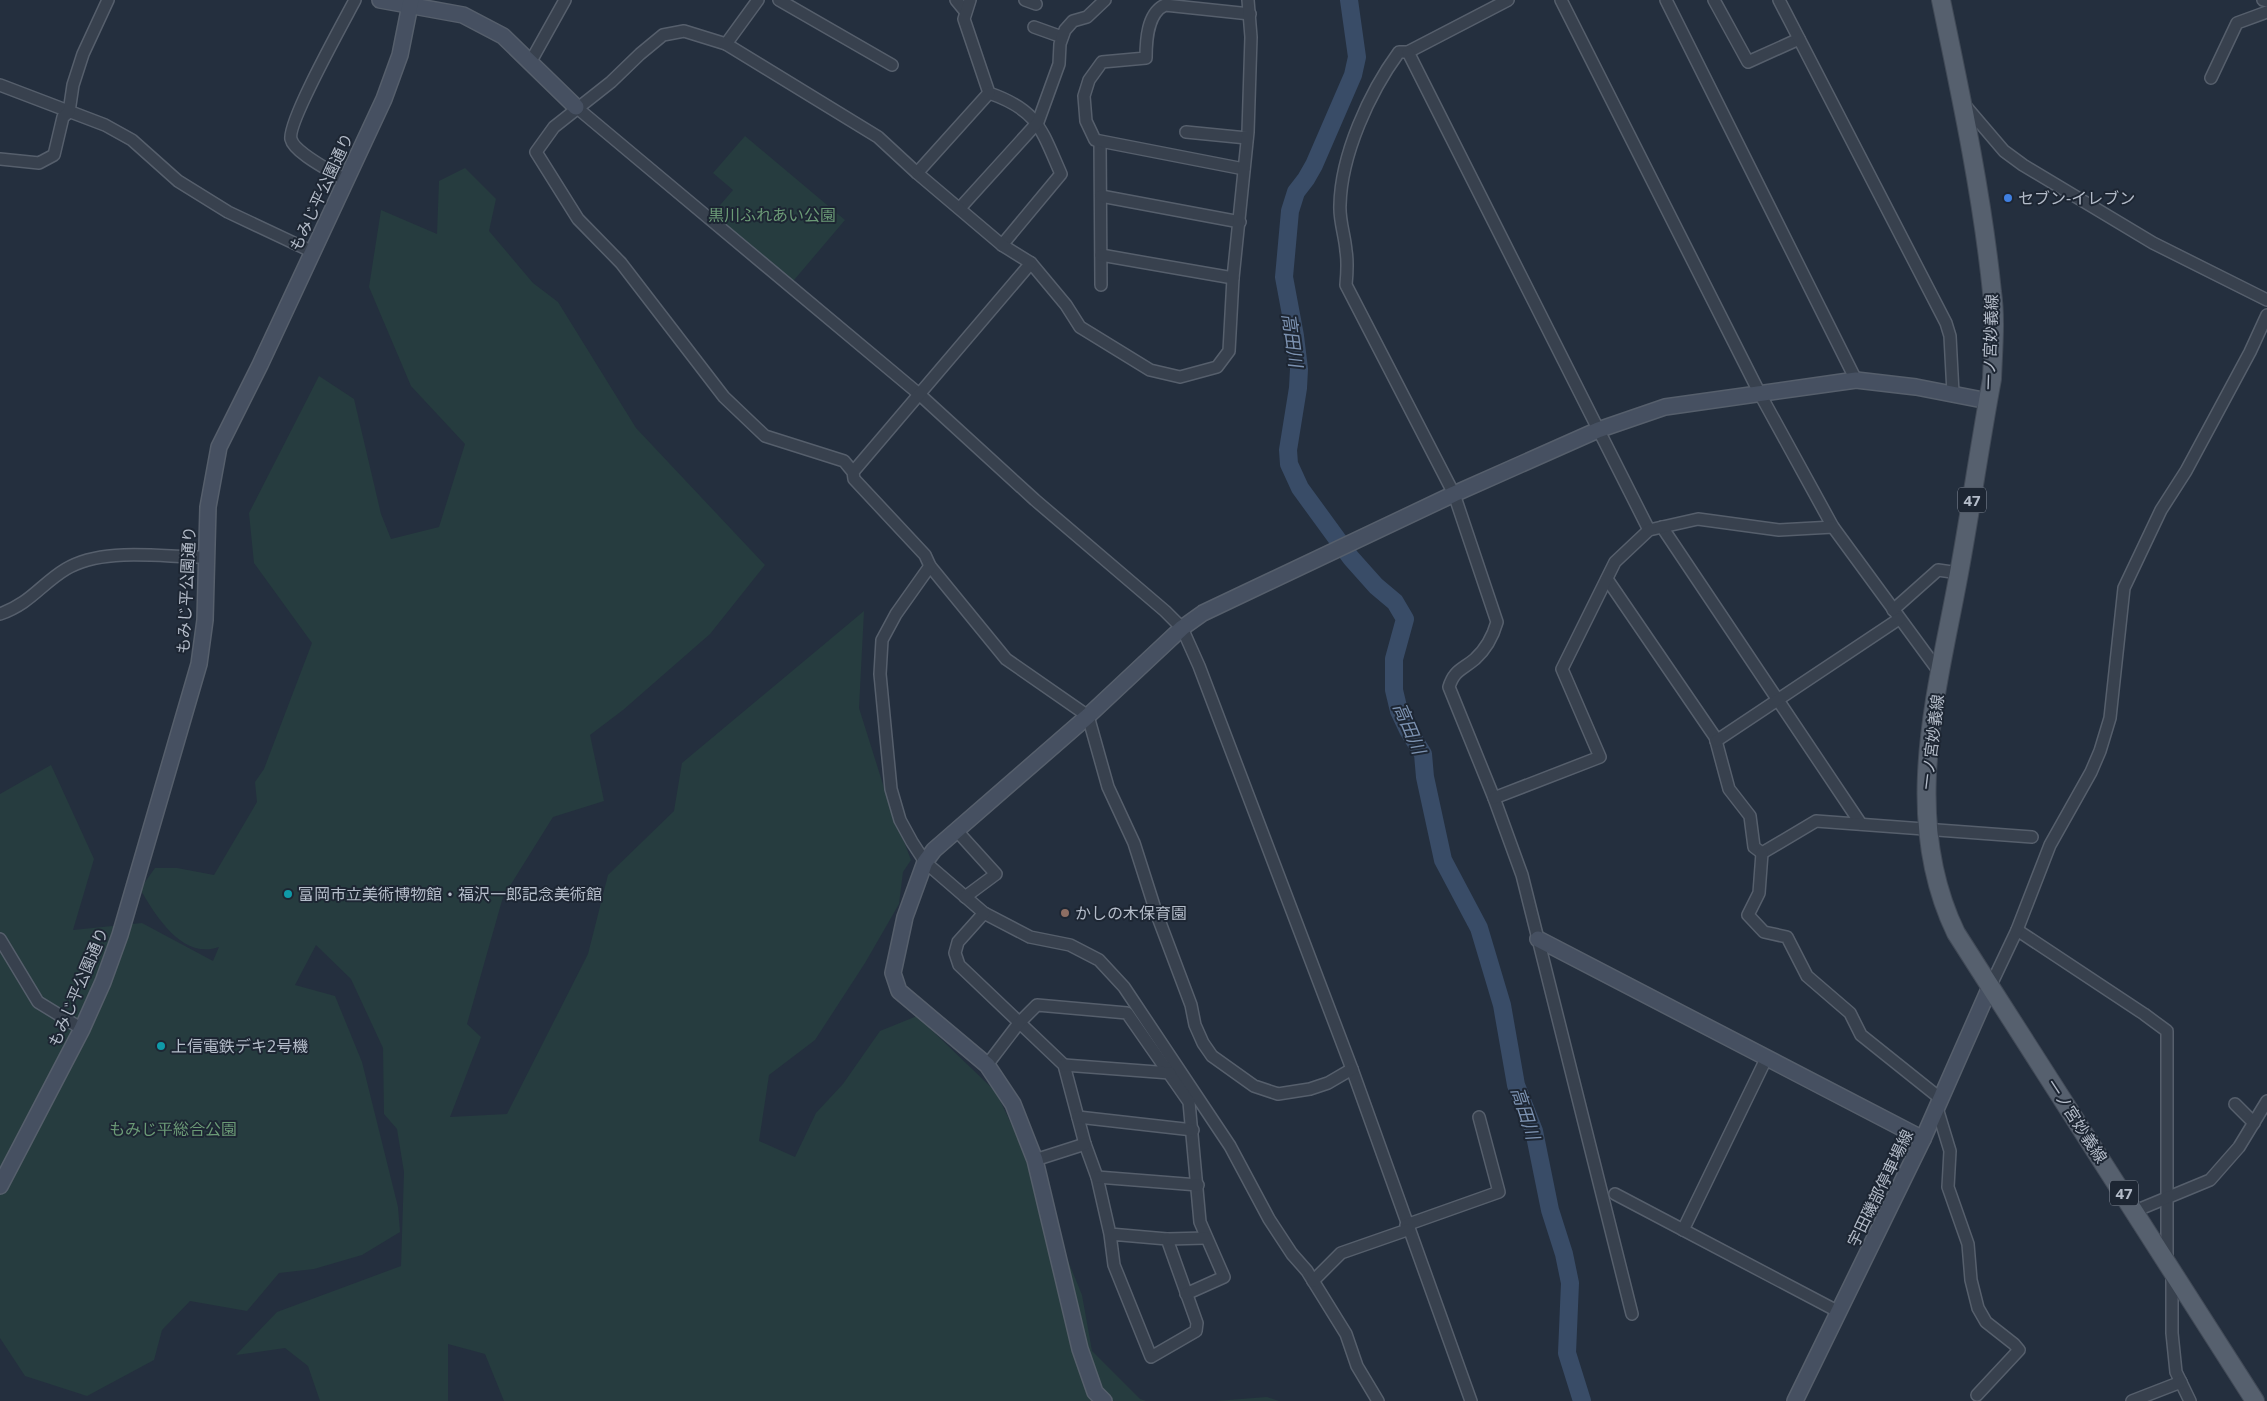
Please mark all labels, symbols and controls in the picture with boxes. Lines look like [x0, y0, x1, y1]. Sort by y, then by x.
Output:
street label: もみじ平公園通り [284, 129, 358, 255]
place label: セブン-イレブン [2018, 187, 2135, 209]
marker: セブン-イレブン [2002, 192, 2014, 204]
park label: 黒川ふれあい公園 [708, 204, 836, 226]
street label: 一ノ宮妙義線 [1977, 294, 2003, 390]
water label: 高田川 [1277, 312, 1309, 370]
road number: 47 [1958, 488, 1986, 512]
street label: もみじ平公園通り [172, 526, 200, 654]
street label: 一ノ宮妙義線 [1915, 693, 1949, 791]
water label: 高田川 [1388, 698, 1432, 759]
place label: 富岡市立美術博物館・福沢一郎記念美術館 [298, 883, 602, 905]
marker: 富岡市立美術博物館・福沢一郎記念美術館 [282, 888, 294, 900]
place label: かしの木保育園 [1075, 902, 1187, 924]
marker: かしの木保育園 [1059, 907, 1071, 919]
street label: もみじ平公園通り [43, 924, 113, 1050]
place label: 上信電鉄デキ2号機 [171, 1035, 308, 1057]
marker: 上信電鉄デキ2号機 [155, 1040, 167, 1052]
street label: 一ノ宮妙義線 [2042, 1075, 2112, 1167]
water label: 高田川 [1506, 1084, 1546, 1144]
park label: もみじ平総合公園 [109, 1118, 237, 1140]
street label: 宇田磯部停車場線 [1842, 1126, 1918, 1250]
road number: 47 [2110, 1180, 2138, 1206]

